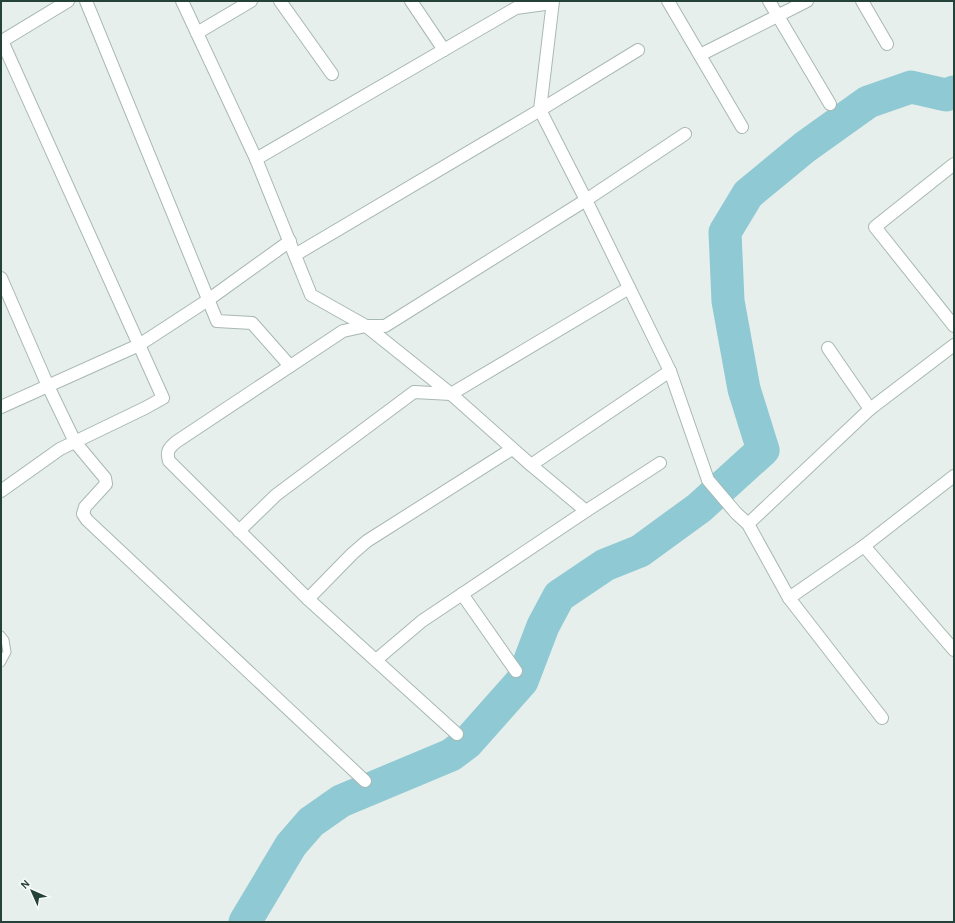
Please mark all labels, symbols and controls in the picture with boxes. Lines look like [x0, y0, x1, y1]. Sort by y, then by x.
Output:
north arrow [12, 871, 52, 911]
text: N [19, 878, 32, 891]

